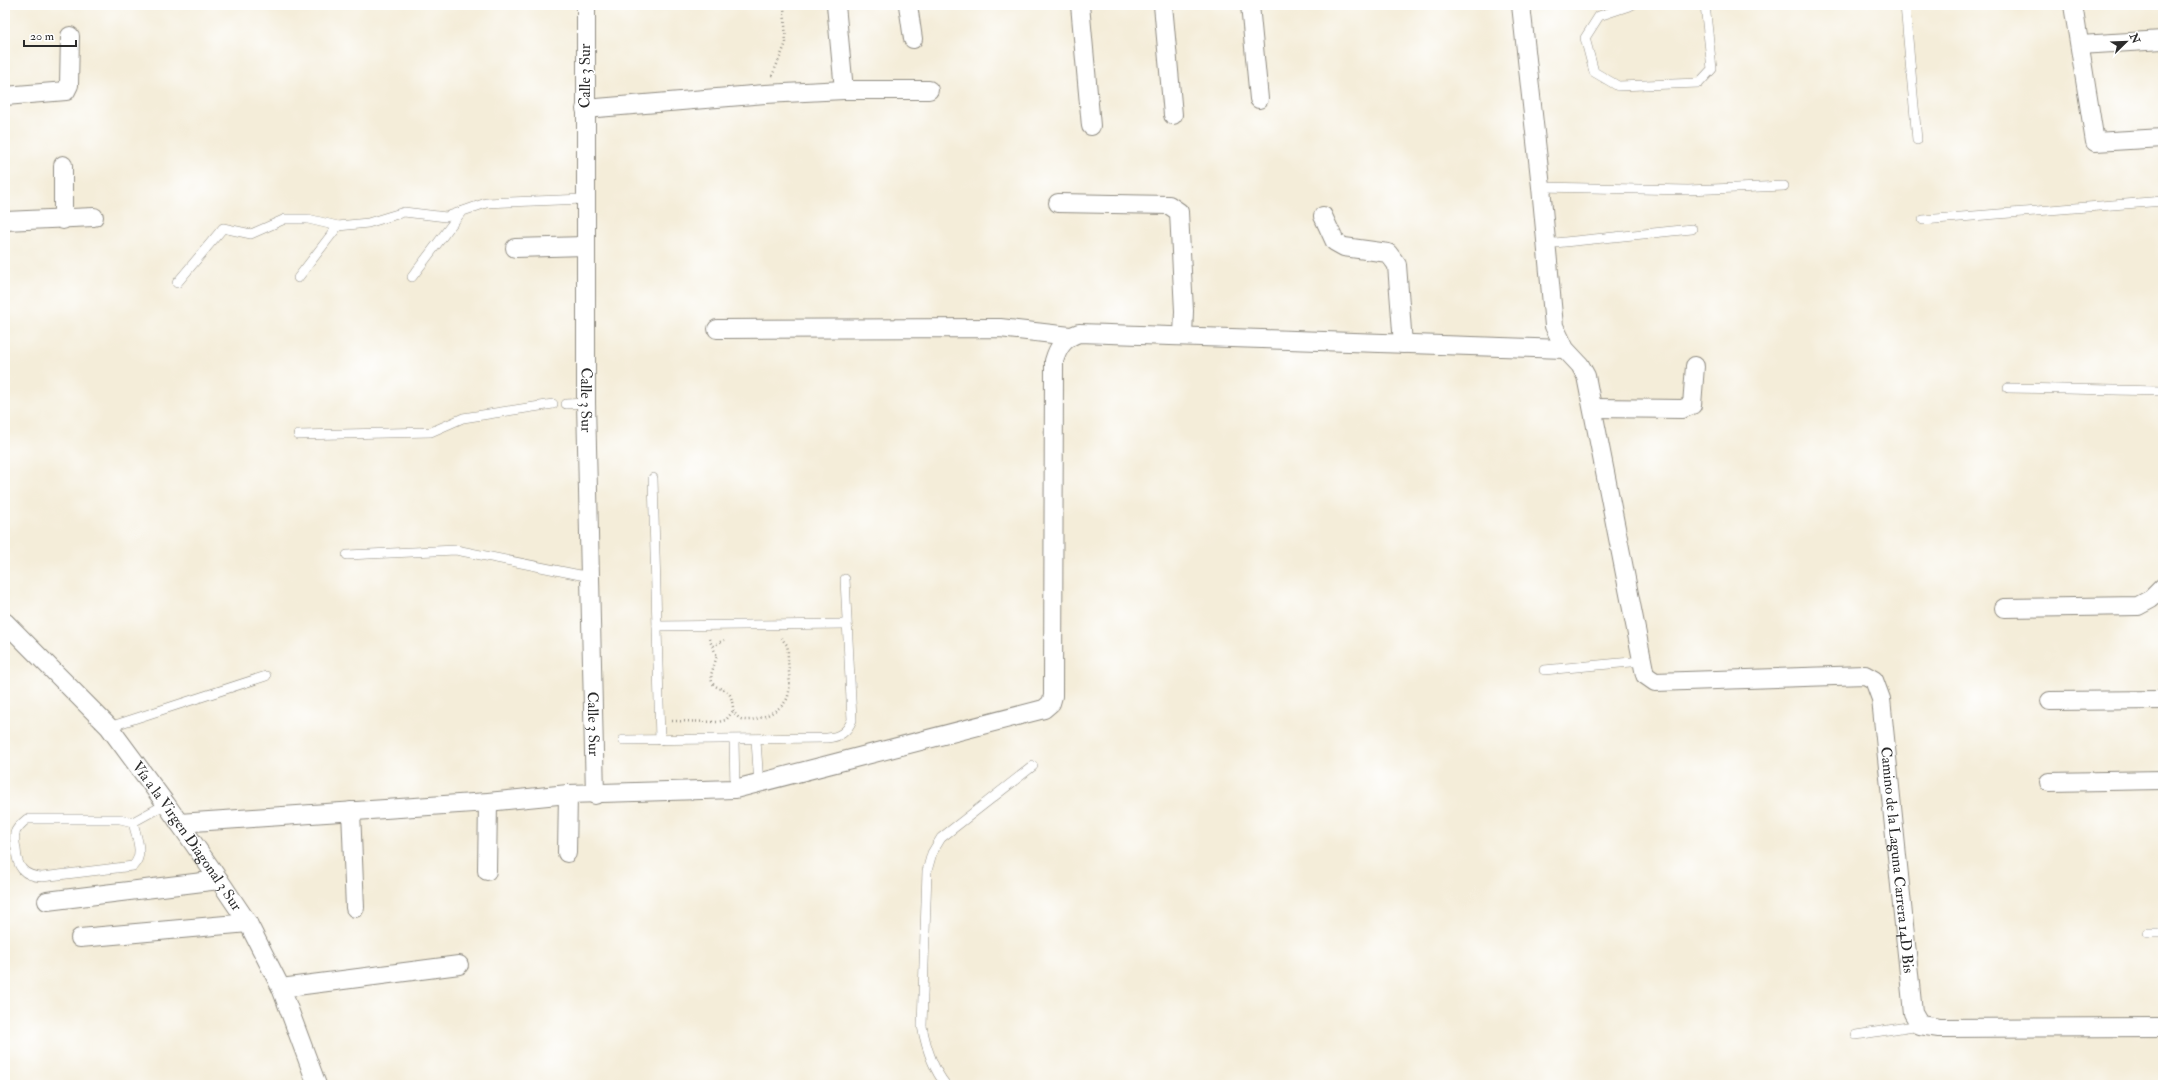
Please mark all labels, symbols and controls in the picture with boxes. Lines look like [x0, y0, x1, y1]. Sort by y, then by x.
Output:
scale bar [24, 22, 76, 48]
north arrow [2106, 22, 2146, 62]
text: 20 m [30, 29, 55, 44]
text: N [2126, 30, 2143, 46]
street label: Calle 3 Sur [576, 43, 595, 108]
street label: Calle 3 Sur [576, 368, 596, 433]
street label: Calle 3 Sur [583, 691, 604, 757]
street label: Camino de la Laguna Carrera 14D Bis [1876, 746, 1918, 974]
street label: Vía a la Virgen Diagonal 3 Sur [128, 757, 247, 915]

